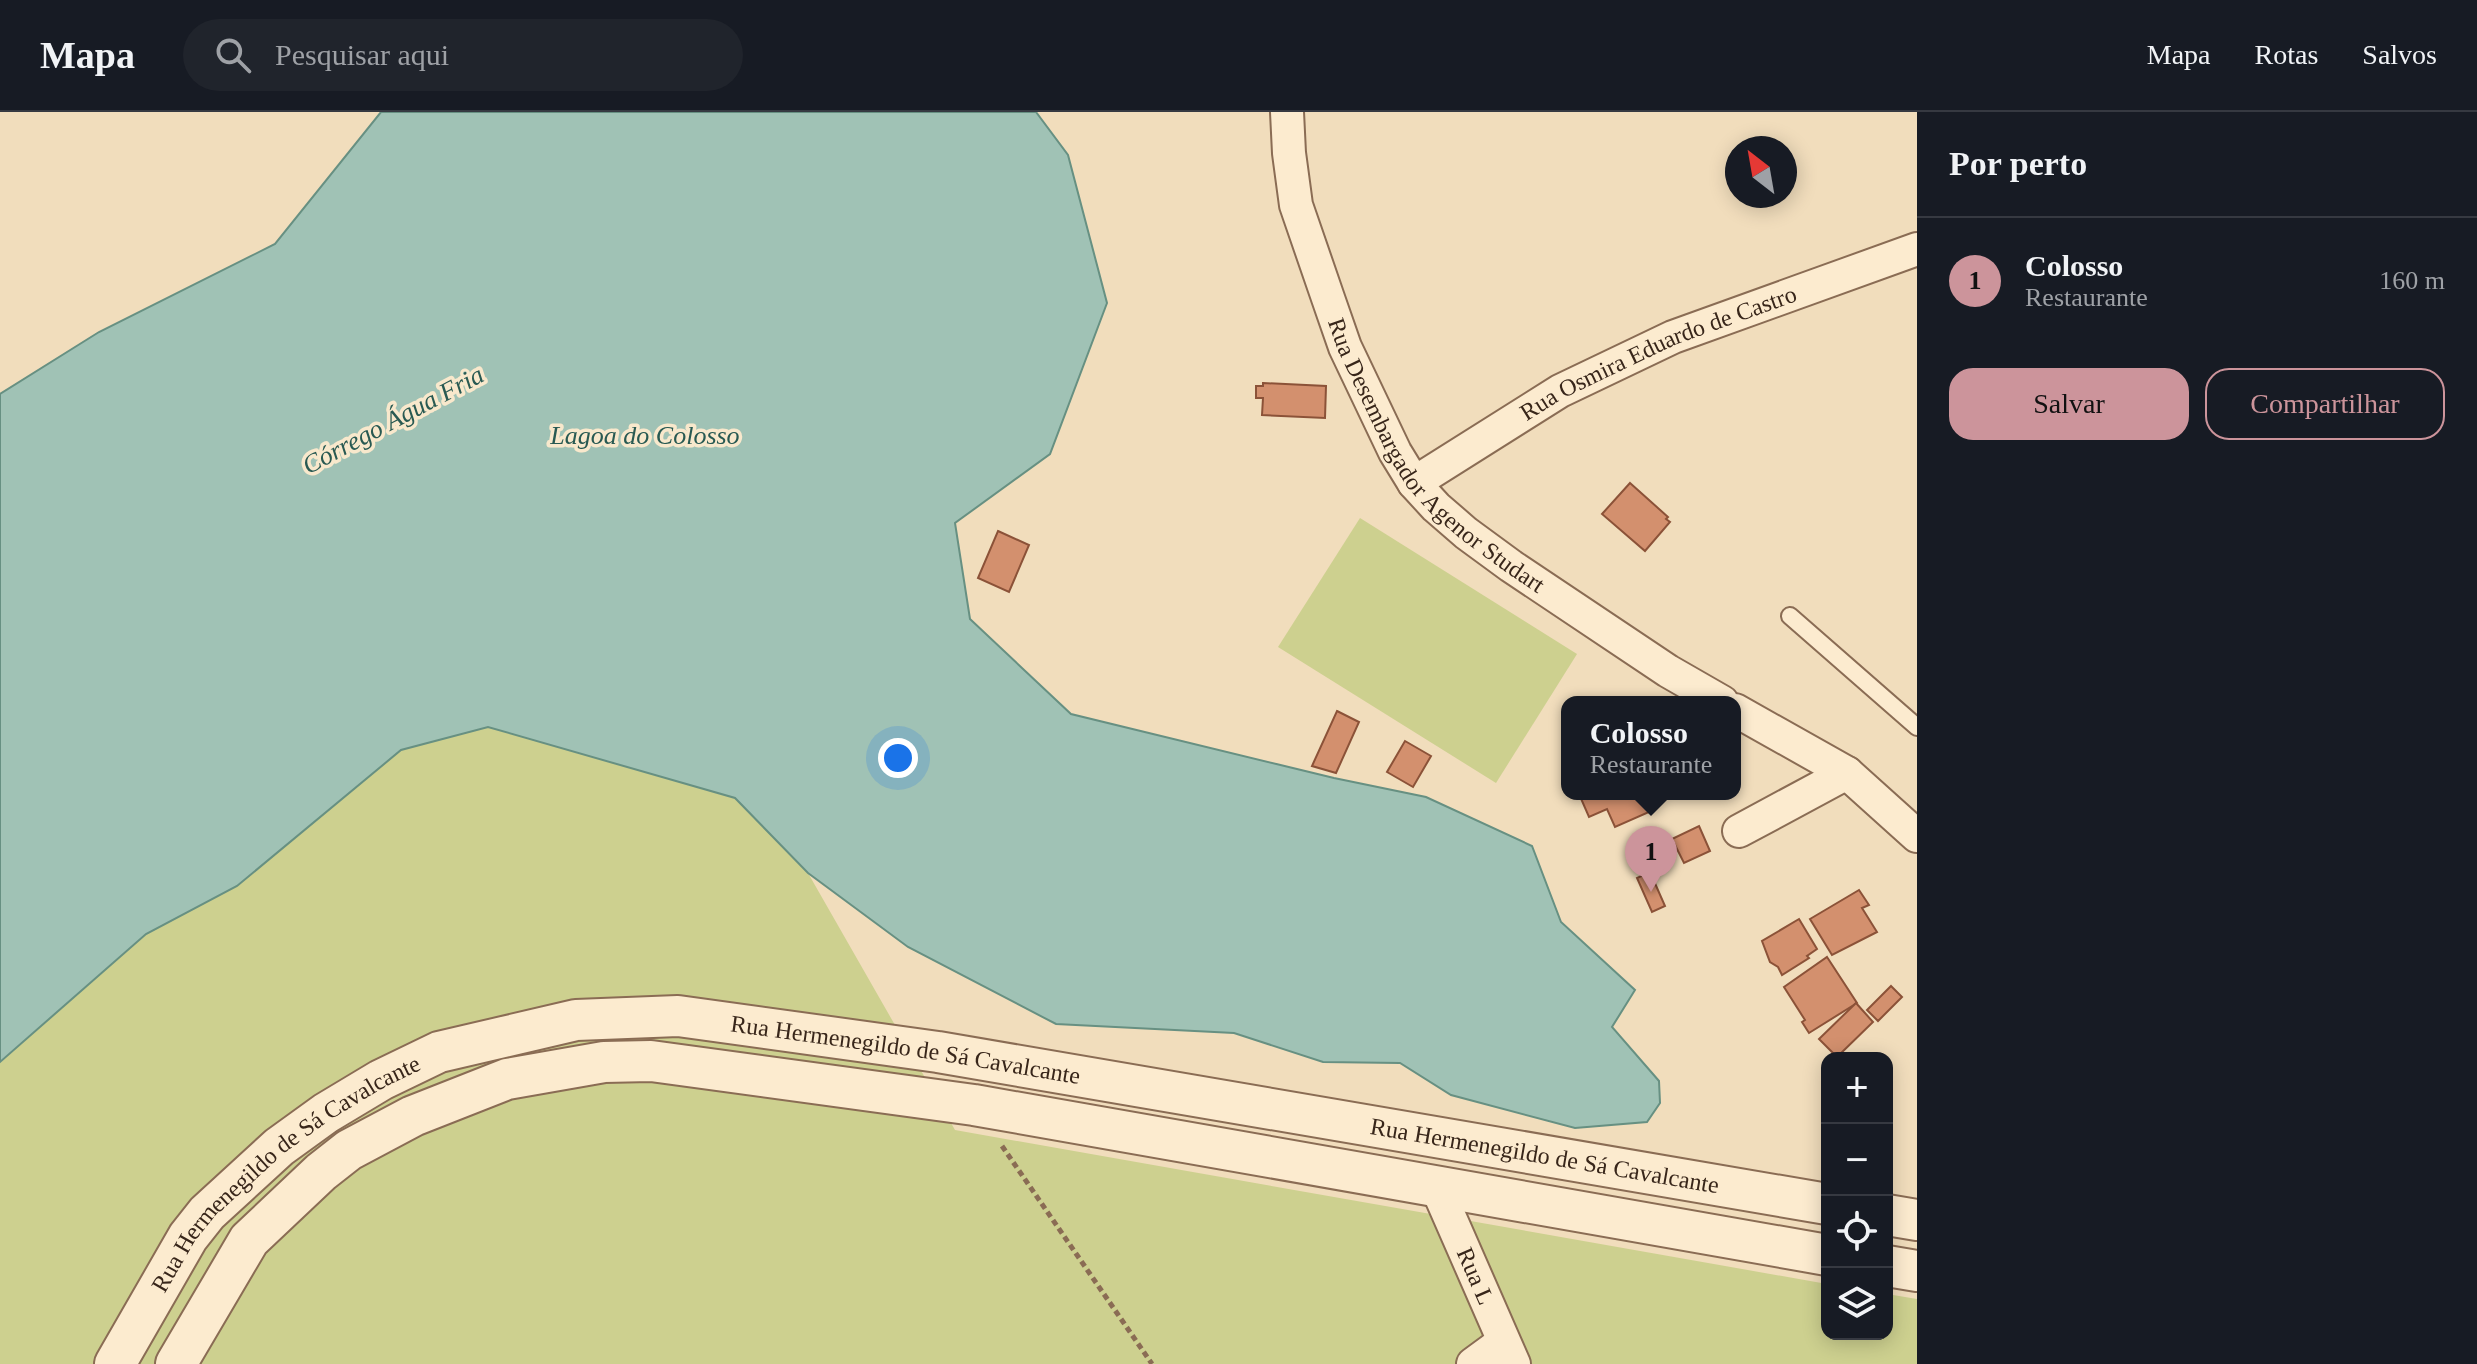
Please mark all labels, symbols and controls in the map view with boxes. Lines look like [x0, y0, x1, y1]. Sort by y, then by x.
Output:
search box [183, 19, 743, 91]
icon: search [211, 33, 255, 77]
text: Mapa [40, 34, 135, 76]
text: Pesquisar aqui [275, 38, 449, 71]
text: Mapa [2147, 39, 2211, 70]
text: Rotas [2255, 39, 2318, 70]
text: Salvos [2362, 39, 2437, 70]
north arrow [1725, 136, 1797, 208]
text: Por perto [1949, 145, 2087, 182]
text: Colosso [2025, 249, 2123, 282]
text: 1 [1969, 266, 1982, 295]
text: 160 m [2379, 266, 2445, 295]
street label: Rua Osmira Eduardo de Castro [1515, 281, 1800, 426]
text: Restaurante [2025, 283, 2148, 312]
street label: Rua Desembargador Agenor Studart [1323, 315, 1550, 598]
water label: Córrego Água Fria [297, 360, 489, 480]
button: Salvar [1949, 368, 2189, 440]
button: Compartilhar [2205, 368, 2445, 440]
water label: Lagoa do Colosso [549, 421, 740, 450]
popup [1561, 696, 1741, 800]
text: Colosso [1590, 716, 1688, 749]
your location [878, 738, 918, 778]
text: Restaurante [1590, 750, 1712, 779]
pin: 1 [1625, 826, 1677, 892]
street label: Rua Hermenegildo de Sá Cavalcante [729, 1010, 1082, 1089]
street label: Rua Hermenegildo de Sá Cavalcante [146, 1050, 424, 1296]
map controls [1821, 1052, 1893, 1340]
button: + [1821, 1052, 1893, 1124]
street label: Rua Hermenegildo de Sá Cavalcante [1368, 1113, 1721, 1198]
button: − [1821, 1124, 1893, 1196]
button: locate [1821, 1196, 1893, 1268]
street label: Rua L [1452, 1244, 1499, 1308]
button: layers [1821, 1268, 1893, 1340]

